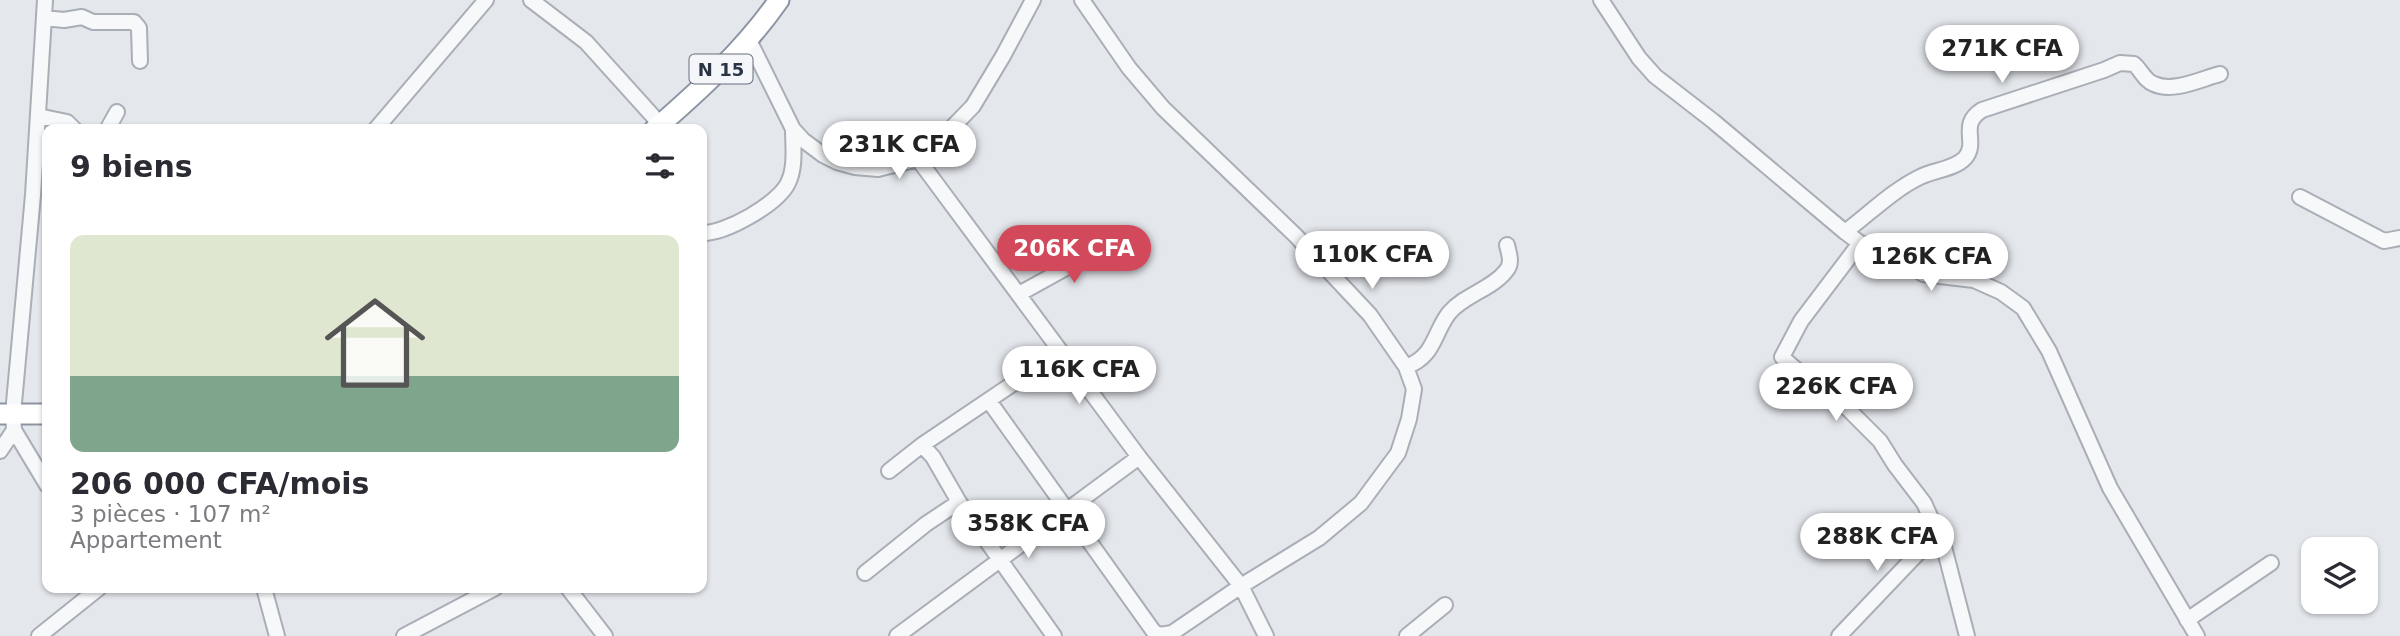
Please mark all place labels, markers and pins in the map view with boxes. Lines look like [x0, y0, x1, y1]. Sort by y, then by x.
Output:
pin: 271K CFA [1930, 25, 2074, 85]
pin: 231K CFA [827, 122, 971, 181]
pin: 206K CFA [1002, 226, 1146, 285]
pin: 110K CFA [1300, 232, 1444, 291]
pin: 126K CFA [1859, 233, 2003, 293]
pin: 116K CFA [1007, 346, 1151, 406]
pin: 226K CFA [1764, 364, 1908, 423]
pin: 358K CFA [956, 500, 1100, 560]
pin: 288K CFA [1805, 514, 1949, 573]

